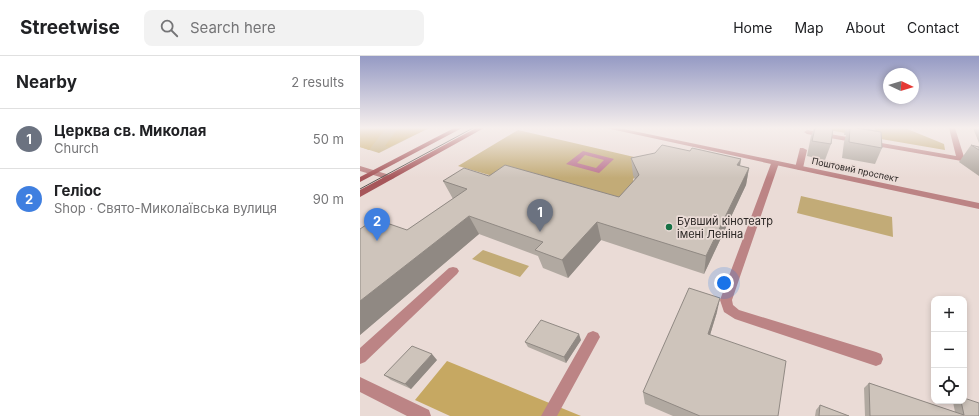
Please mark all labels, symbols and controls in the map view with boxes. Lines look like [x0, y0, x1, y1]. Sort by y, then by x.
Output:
search box [144, 10, 424, 46]
text: Streetwise [20, 16, 120, 39]
icon: search [158, 17, 180, 39]
text: Search here [190, 18, 276, 37]
text: Home [733, 19, 772, 36]
text: Map [794, 19, 824, 36]
text: About [846, 19, 885, 36]
text: Contact [907, 19, 959, 36]
north arrow [883, 68, 919, 104]
text: Nearby [16, 72, 77, 92]
text: 2 results [291, 74, 344, 90]
text: Церква св. Миколая [54, 121, 206, 140]
text: 1 [26, 131, 32, 147]
text: 50 m [313, 131, 344, 147]
text: Church [54, 140, 99, 156]
street label: Поштовий проспект [811, 155, 900, 184]
text: Геліос [54, 181, 102, 200]
text: 2 [25, 191, 33, 207]
text: 90 m [313, 191, 344, 207]
pin: 1 [527, 199, 553, 232]
text: Shop · Свято-Миколаївська вулиця [54, 200, 277, 216]
pin: 2 [364, 208, 390, 241]
place label: Бувший кінотеатр імені Леніна [677, 214, 773, 241]
marker: Бувший кінотеатр імені Леніна [664, 222, 674, 232]
your location [714, 273, 734, 293]
map controls [931, 296, 967, 404]
button: + [931, 296, 967, 332]
button: − [931, 332, 967, 368]
button: locate [931, 368, 967, 404]

